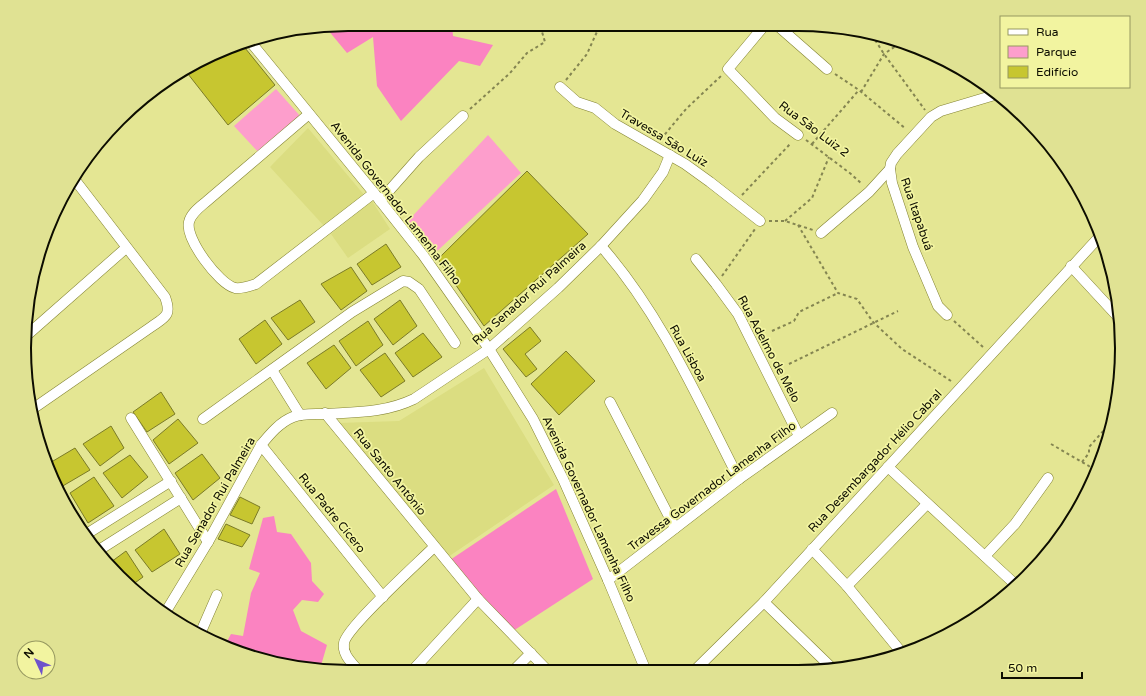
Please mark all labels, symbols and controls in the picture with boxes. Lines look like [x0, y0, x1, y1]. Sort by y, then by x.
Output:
legend [1000, 16, 1130, 88]
text: Rua [1036, 25, 1059, 39]
text: Parque [1036, 45, 1077, 59]
text: Edifício [1036, 65, 1078, 79]
street label: Rua São Luiz 2 [776, 98, 852, 160]
street label: Travessa São Luiz [618, 106, 710, 170]
street label: Avenida Governador Lamenha Filho [328, 118, 464, 288]
street label: Rua Itapabuá [898, 176, 936, 252]
street label: Rua Senador Rui Palmeira [469, 238, 589, 348]
street label: Rua Adelmo de Melo [735, 293, 803, 405]
street label: Rua Lisboa [667, 322, 709, 384]
street label: Rua Desembargador Hélio Cabral [805, 387, 945, 535]
street label: Avenida Governador Lamenha Filho [540, 414, 638, 604]
street label: Travessa Governador Lamenha Filho [625, 418, 799, 554]
street label: Rua Santo Antônio [351, 426, 429, 518]
street label: Rua Senador Rui Palmeira [172, 434, 258, 570]
street label: Rua Padre Cícero [296, 470, 368, 556]
north arrow [16, 640, 56, 680]
text: N [21, 646, 37, 661]
scale bar [1002, 654, 1082, 680]
text: 50 m [1008, 661, 1037, 675]

